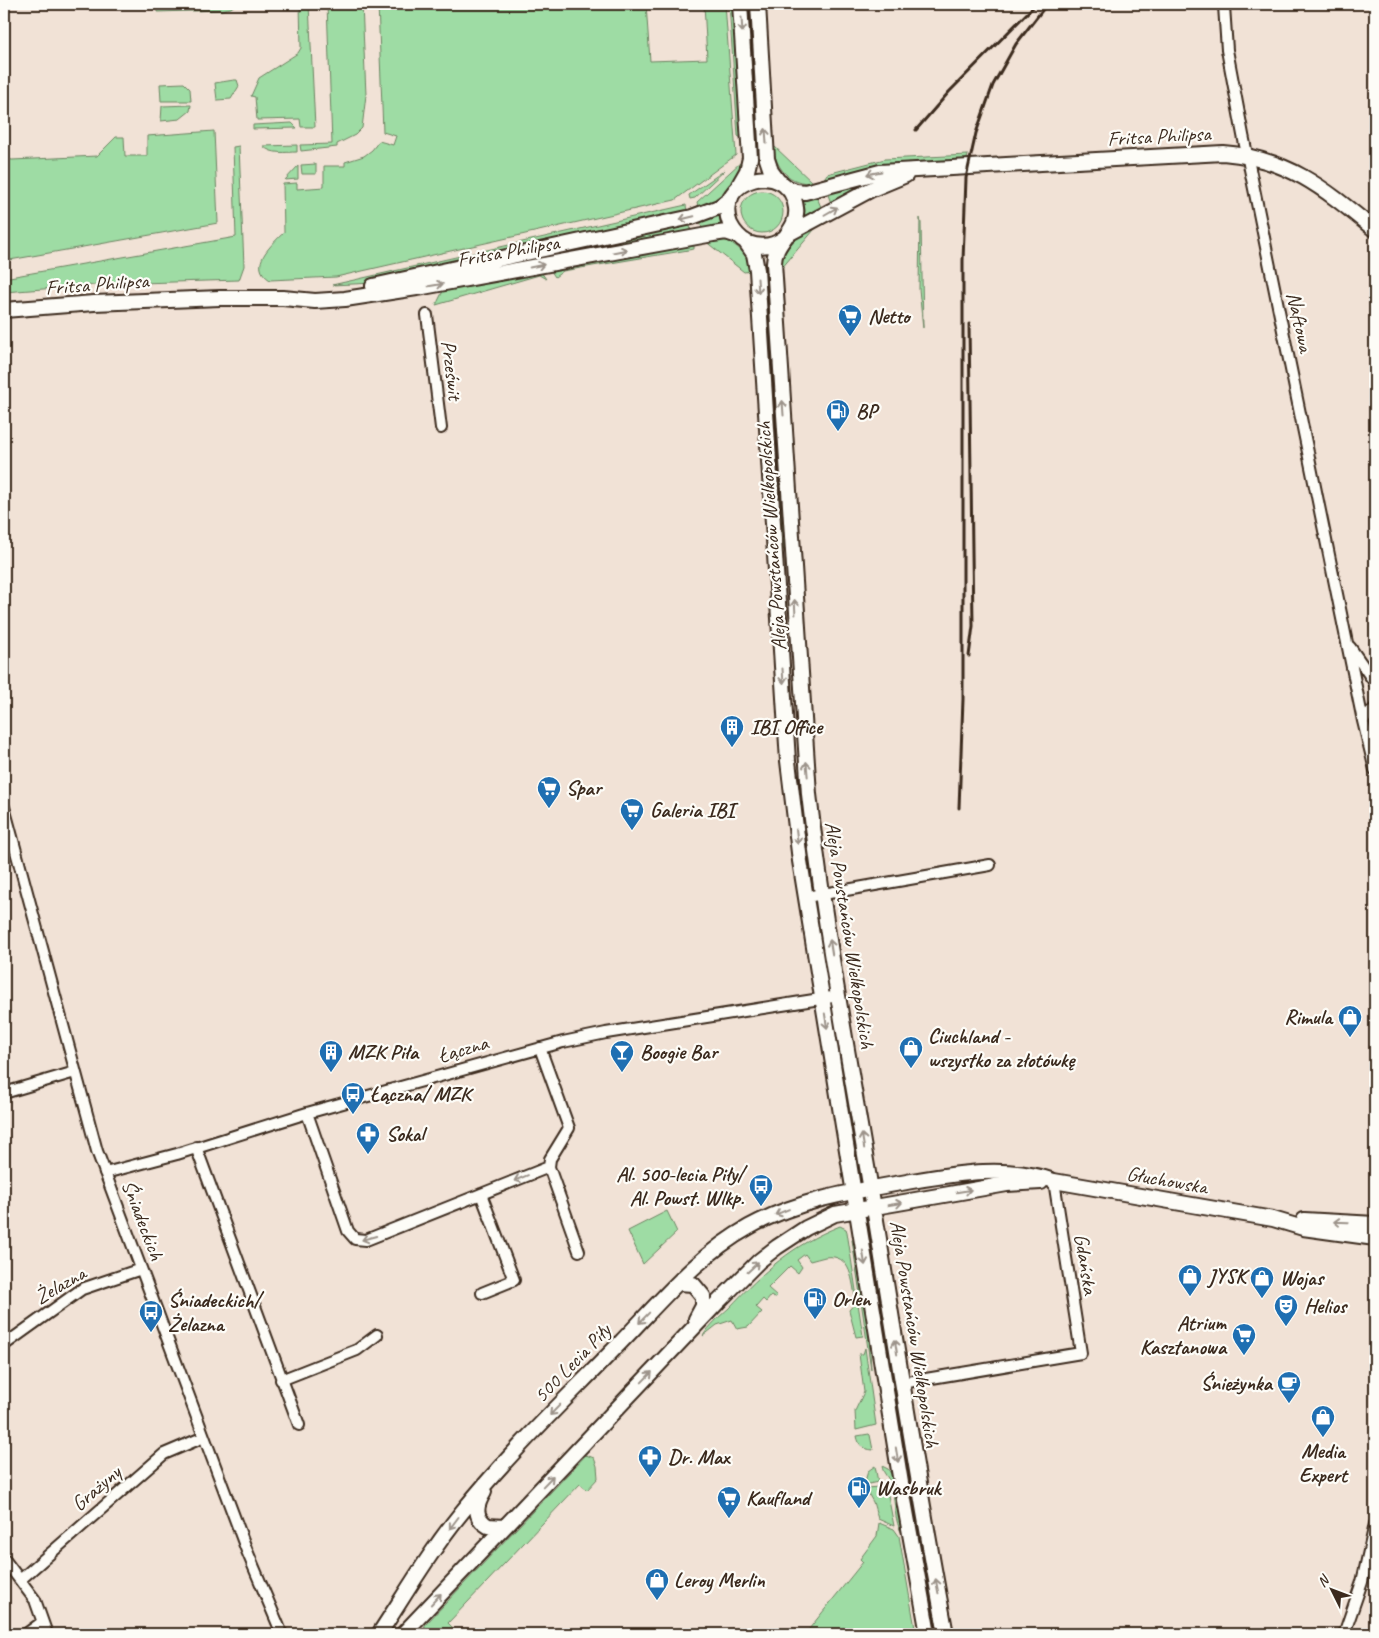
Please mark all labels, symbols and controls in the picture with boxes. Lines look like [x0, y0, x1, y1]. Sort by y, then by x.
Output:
one-way arrow [737, 17, 746, 33]
street label: Fritsa Philipsa [1107, 120, 1213, 152]
one-way arrow [761, 129, 770, 145]
one-way arrow [866, 169, 882, 179]
one-way arrow [824, 206, 838, 216]
one-way arrow [680, 214, 696, 223]
street label: Fritsa Philipsa [455, 229, 563, 273]
one-way arrow [611, 245, 627, 255]
one-way arrow [528, 261, 544, 271]
street label: Fritsa Philipsa [45, 267, 151, 301]
one-way arrow [754, 278, 763, 294]
one-way arrow [428, 279, 444, 289]
street label: Naftowa [1281, 290, 1320, 357]
supermarket icon: Netto [837, 303, 863, 337]
place label: Netto [868, 303, 912, 329]
street label: Prześwit [435, 339, 469, 403]
fuel station icon: BP [825, 398, 851, 432]
place label: BP [856, 398, 880, 424]
one-way arrow [778, 400, 787, 416]
street label: Aleja Powstańców Wielkopolskich [750, 420, 792, 651]
one-way arrow [791, 599, 800, 615]
one-way arrow [778, 667, 787, 683]
building icon: IBI Office [719, 714, 745, 748]
place label: IBI Office [750, 714, 824, 740]
one-way arrow [802, 761, 811, 777]
supermarket icon: Spar [536, 775, 562, 809]
place label: Spar [566, 775, 604, 801]
supermarket icon: Galeria IBI [619, 797, 645, 831]
place label: Galeria IBI [650, 797, 739, 823]
street label: Aleja Powstańców Wielkopolskich [819, 820, 881, 1051]
one-way arrow [792, 829, 802, 845]
one-way arrow [826, 940, 836, 956]
place label: Rimula [1284, 1004, 1334, 1030]
shop icon: Rimula [1337, 1004, 1363, 1038]
one-way arrow [821, 1013, 831, 1029]
place label: Ciuchland - wszystko za złotówkę [928, 1023, 1076, 1073]
street label: Łączna [435, 1029, 493, 1069]
shop icon: Ciuchland - wszystko za złotówkę [898, 1035, 924, 1069]
building icon: MZK Piła [318, 1039, 344, 1073]
place label: MZK Piła [348, 1039, 420, 1065]
bar icon: Boogie Bar [609, 1039, 635, 1073]
place label: Boogie Bar [640, 1039, 720, 1065]
bus stop icon: Łączna/ MZK [340, 1081, 366, 1115]
place label: Łączna/ MZK [370, 1081, 475, 1107]
pharmacy icon: Sokal [355, 1121, 381, 1155]
place label: Sokal [386, 1121, 428, 1147]
one-way arrow [857, 1133, 867, 1149]
street label: Głuchowska [1125, 1160, 1212, 1200]
place label: Al. 500-lecia Piły/ Al. Powst. Wlkp. [616, 1161, 748, 1211]
bus stop icon: Al. 500-lecia Piły/ Al. Powst. Wlkp. [748, 1173, 774, 1207]
one-way arrow [513, 1175, 528, 1184]
street label: Śniadeckich [116, 1176, 170, 1264]
one-way arrow [955, 1186, 971, 1196]
one-way arrow [886, 1198, 902, 1208]
one-way arrow [775, 1208, 790, 1217]
one-way arrow [1333, 1217, 1350, 1227]
street label: Aleja Powstańców Wielkopolskich [884, 1219, 946, 1450]
street label: Gdańska [1068, 1232, 1104, 1298]
one-way arrow [362, 1233, 378, 1243]
one-way arrow [860, 1250, 870, 1266]
street label: Żelazna [30, 1259, 92, 1310]
one-way arrow [746, 1261, 759, 1273]
shop icon: JYSK [1177, 1263, 1203, 1297]
place label: JYSK [1206, 1263, 1250, 1289]
shop icon: Wojas [1249, 1265, 1275, 1299]
place label: Wojas [1280, 1265, 1326, 1291]
fuel station icon: Orlen [802, 1286, 828, 1320]
place label: Orlen [832, 1286, 872, 1312]
place label: Śniadeckich/ Żelazna [168, 1287, 265, 1337]
theatre icon: Helios [1273, 1293, 1299, 1327]
place label: Helios [1304, 1293, 1349, 1319]
bus stop icon: Śniadeckich/ Żelazna [138, 1299, 164, 1333]
place label: Atrium Kasztanowa [1140, 1310, 1228, 1360]
one-way arrow [638, 1312, 650, 1324]
street label: 500 Lecia Piły [528, 1317, 617, 1408]
supermarket icon: Atrium Kasztanowa [1231, 1322, 1257, 1356]
one-way arrow [891, 1339, 901, 1355]
place label: Śnieżynka [1200, 1370, 1274, 1396]
cafe icon: Śnieżynka [1276, 1370, 1302, 1404]
one-way arrow [641, 1371, 653, 1383]
one-way arrow [549, 1404, 561, 1416]
shop icon: Media Expert [1310, 1404, 1336, 1438]
place label: Media Expert [1299, 1438, 1349, 1488]
pharmacy icon: Dr. Max [637, 1444, 663, 1478]
place label: Dr. Max [668, 1444, 731, 1470]
one-way arrow [892, 1447, 902, 1463]
street label: Grażyny [66, 1458, 128, 1517]
one-way arrow [542, 1475, 554, 1487]
fuel station icon: Wasbruk [846, 1475, 872, 1509]
place label: Wasbruk [876, 1475, 942, 1501]
supermarket icon: Kaufland [716, 1485, 742, 1519]
place label: Kaufland [746, 1485, 813, 1511]
one-way arrow [448, 1516, 459, 1529]
north arrow [1306, 1566, 1356, 1616]
shop icon: Leroy Merlin [644, 1567, 670, 1601]
place label: Leroy Merlin [674, 1567, 765, 1594]
text: N [1313, 1571, 1333, 1591]
one-way arrow [931, 1579, 941, 1595]
one-way arrow [430, 1592, 442, 1605]

